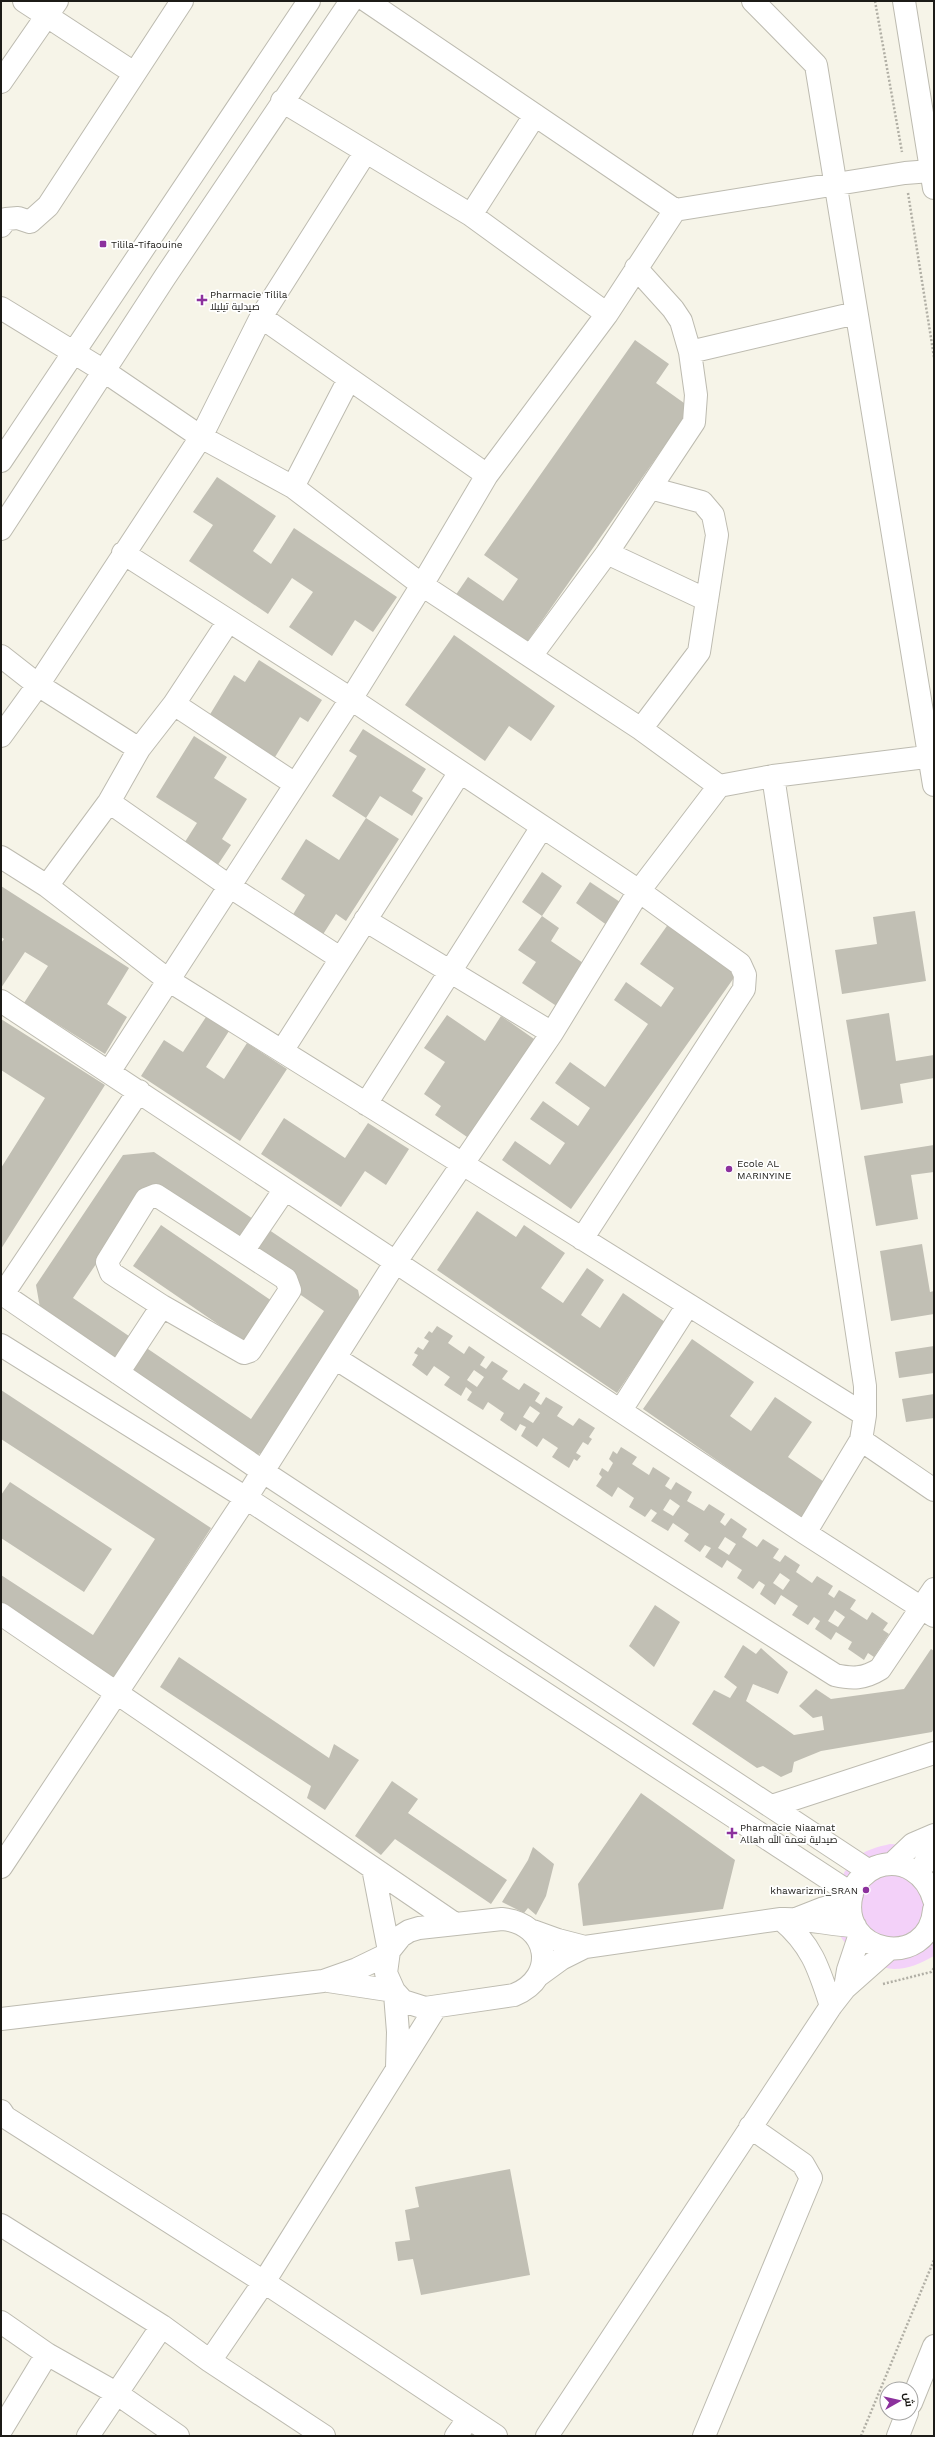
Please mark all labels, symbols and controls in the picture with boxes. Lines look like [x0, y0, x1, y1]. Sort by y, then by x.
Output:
marker: Tilila-Tifaouine [98, 239, 108, 249]
place label: Tilila-Tifaouine [111, 239, 183, 250]
place label: Pharmacie Tilila صيدلية تيليلا [210, 289, 288, 312]
marker: Pharmacie Tilila صيدلية تيليلا [197, 295, 207, 305]
place label: Ecole AL MARINYINE [737, 1158, 791, 1181]
marker: Ecole AL MARINYINE [724, 1164, 734, 1174]
place label: Pharmacie Niaamat Allah صيدلية نعمة الله [740, 1822, 838, 1845]
marker: Pharmacie Niaamat Allah صيدلية نعمة الله [727, 1828, 737, 1838]
place label: khawarizmi_SRAN [770, 1885, 858, 1896]
marker: khawarizmi_SRAN [861, 1885, 871, 1895]
north arrow [879, 2381, 919, 2421]
text: ش [901, 2392, 916, 2408]

